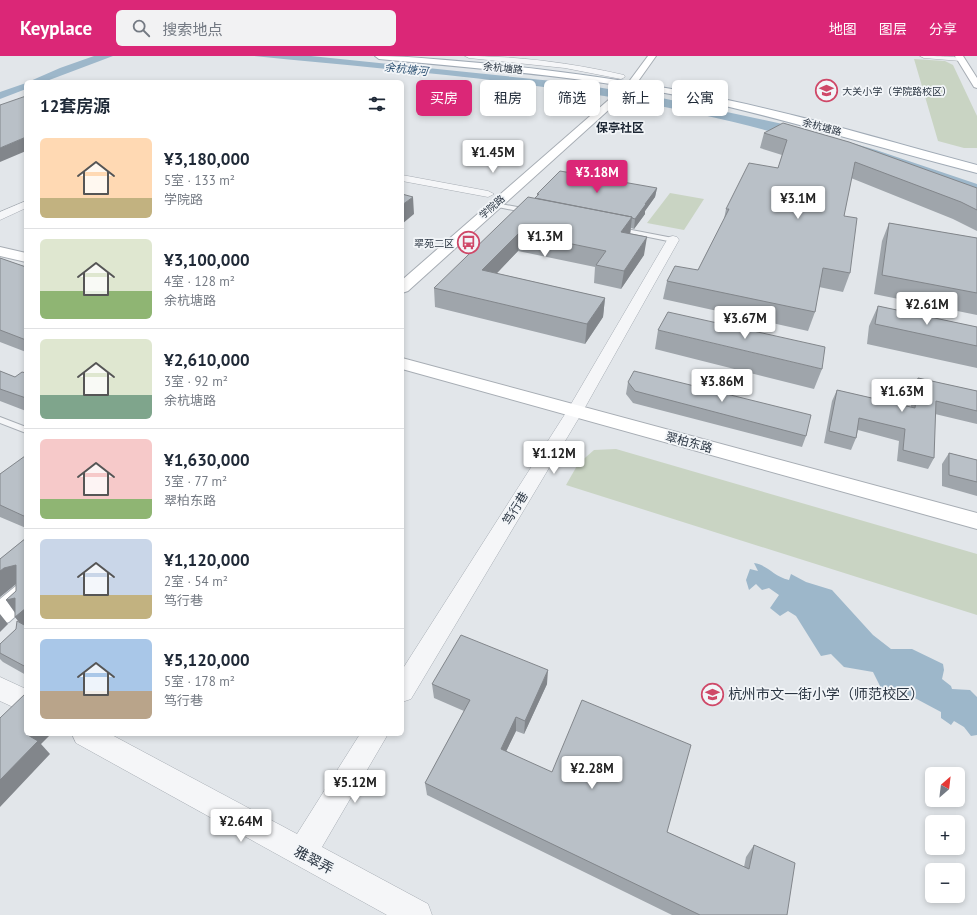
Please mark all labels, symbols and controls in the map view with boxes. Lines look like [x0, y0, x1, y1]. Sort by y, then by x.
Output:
search box [116, 10, 396, 46]
text: Keyplace [20, 16, 92, 40]
icon: search [130, 17, 152, 39]
text: 搜索地点 [162, 20, 222, 39]
text: 地图 [829, 20, 857, 38]
text: 图层 [879, 20, 907, 38]
text: 分享 [929, 20, 957, 38]
street label: 余杭塘路 [482, 59, 524, 77]
water label: 余杭塘河 [383, 60, 431, 78]
school or university icon: 大关小学（学院路校区） [813, 78, 839, 104]
chip: 买房 [416, 80, 472, 116]
chip: 租房 [480, 80, 536, 116]
chip: 筛选 [544, 80, 600, 116]
chip: 新上 [608, 80, 664, 116]
chip: 公寓 [672, 80, 728, 116]
place label: 大关小学（学院路校区） [842, 85, 952, 98]
icon: filters [366, 93, 388, 115]
text: 12套房源 [40, 95, 110, 117]
street label: 余杭塘路 [801, 116, 843, 138]
district label: 保亭社区 [596, 120, 644, 135]
pin: ¥1.45M [460, 140, 526, 174]
text: ¥1.45M [471, 144, 515, 161]
text: ¥3,180,000 [164, 148, 250, 170]
icon: home [72, 154, 120, 202]
pin: ¥3.18M [564, 160, 630, 194]
text: ¥3.18M [575, 164, 619, 181]
text: 5室 · 133 m² [164, 172, 235, 189]
pin: ¥3.1M [770, 186, 826, 220]
text: ¥3.1M [780, 190, 816, 207]
text: 学院路 [164, 191, 203, 208]
street label: 学院路 [476, 192, 508, 222]
pin: ¥1.3M [517, 224, 573, 258]
text: ¥1.3M [527, 228, 563, 245]
bus stop icon: 翠苑二区 [456, 230, 482, 256]
place label: 翠苑二区 [414, 237, 454, 250]
text: ¥3,100,000 [164, 249, 250, 271]
icon: home [72, 255, 120, 303]
text: 4室 · 128 m² [164, 273, 235, 290]
text: 余杭塘路 [164, 292, 216, 309]
pin: ¥2.61M [894, 292, 960, 326]
text: ¥2.61M [905, 296, 949, 313]
pin: ¥3.67M [712, 306, 778, 340]
text: ¥3.67M [723, 310, 767, 327]
text: ¥2,610,000 [164, 349, 250, 371]
icon: home [72, 355, 120, 403]
pin: ¥3.86M [689, 369, 755, 403]
text: 3室 · 92 m² [164, 373, 228, 390]
text: ¥3.86M [700, 373, 744, 390]
pin: ¥1.63M [869, 379, 935, 413]
text: ¥1.63M [880, 383, 924, 400]
text: 余杭塘路 [164, 392, 216, 409]
street label: 翠柏东路 [664, 429, 714, 455]
pin: ¥1.12M [521, 441, 587, 475]
text: ¥1.12M [532, 445, 576, 462]
text: ¥1,630,000 [164, 449, 250, 471]
icon: home [72, 455, 120, 503]
text: 3室 · 77 m² [164, 473, 227, 490]
street label: 笃行巷 [499, 489, 531, 527]
text: 翠柏东路 [164, 492, 216, 509]
text: ¥1,120,000 [164, 549, 250, 571]
icon: home [72, 555, 120, 603]
text: 2室 · 54 m² [164, 573, 228, 590]
text: 笃行巷 [164, 592, 203, 609]
text: ¥5,120,000 [164, 649, 250, 671]
icon: home [72, 655, 120, 703]
text: 5室 · 178 m² [164, 673, 235, 690]
school or university icon: 杭州市文一街小学（师范校区） [699, 681, 725, 707]
place label: 杭州市文一街小学（师范校区） [728, 685, 924, 703]
text: 笃行巷 [164, 692, 203, 709]
pin: ¥2.28M [559, 756, 625, 790]
text: ¥2.28M [570, 760, 614, 777]
north arrow [925, 767, 965, 807]
map controls [925, 767, 965, 903]
pin: ¥5.12M [322, 770, 388, 804]
text: ¥5.12M [333, 774, 377, 791]
pin: ¥2.64M [208, 809, 274, 843]
text: ¥2.64M [219, 813, 263, 830]
button: + [925, 815, 965, 855]
street label: 雅翠弄 [291, 842, 337, 878]
button: − [925, 863, 965, 903]

